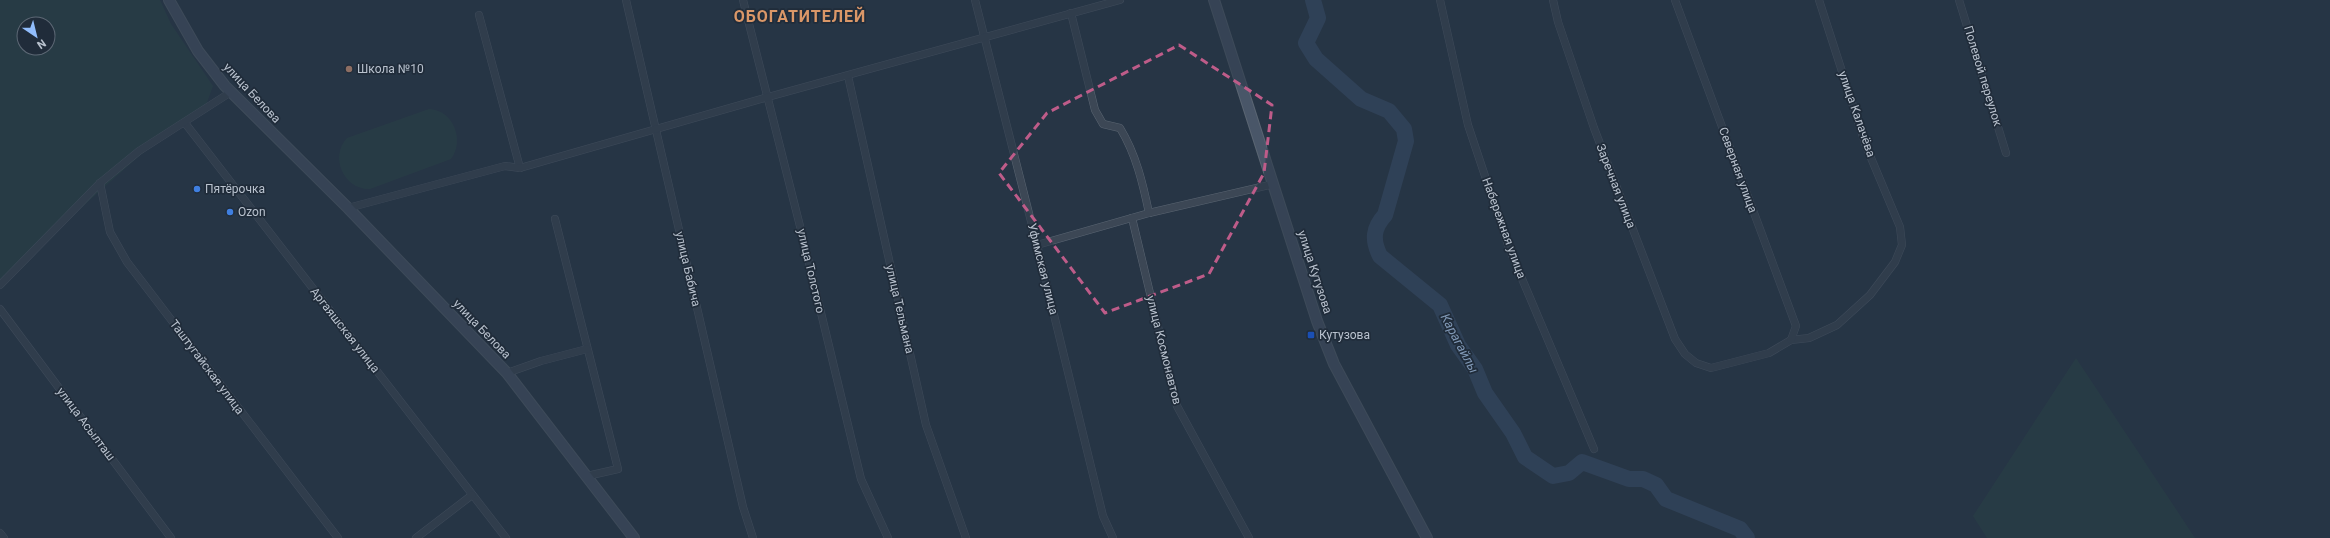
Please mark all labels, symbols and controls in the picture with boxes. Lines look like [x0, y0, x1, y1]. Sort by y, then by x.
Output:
district label: ОБОГАТИТЕЛЕЙ [734, 6, 866, 26]
north arrow [16, 16, 56, 56]
street label: Полевой переулок [1961, 24, 2005, 128]
text: N [34, 36, 48, 51]
street label: улица Белова [221, 60, 283, 126]
place label: Школа №10 [357, 62, 424, 76]
marker: Школа №10 [344, 64, 354, 74]
street label: улица Калачёва [1836, 69, 1878, 159]
street label: Северная улица [1716, 125, 1760, 215]
street label: Заречная улица [1593, 142, 1639, 230]
street label: Набережная улица [1479, 176, 1529, 280]
place label: Пятёрочка [205, 182, 265, 196]
marker: Пятёрочка [192, 184, 202, 194]
place label: Ozon [238, 205, 266, 219]
marker: Ozon [225, 207, 235, 217]
street label: Уфимская улица [1025, 222, 1061, 316]
street label: улица Толстого [794, 227, 828, 315]
street label: улица Кутузова [1295, 229, 1335, 315]
street label: улица Бабича [673, 230, 703, 308]
street label: улица Тельмана [883, 263, 917, 355]
street label: Аргаяшская улица [307, 285, 383, 375]
street label: улица Космонавтов [1144, 294, 1184, 406]
street label: улица Белова [450, 296, 514, 362]
water label: Карагайлы [1438, 311, 1482, 376]
street label: Таштугайская улица [167, 317, 247, 417]
place label: Кутузова [1319, 328, 1370, 342]
marker: Кутузова [1306, 330, 1316, 340]
street label: улица Асылташ [54, 385, 118, 463]

